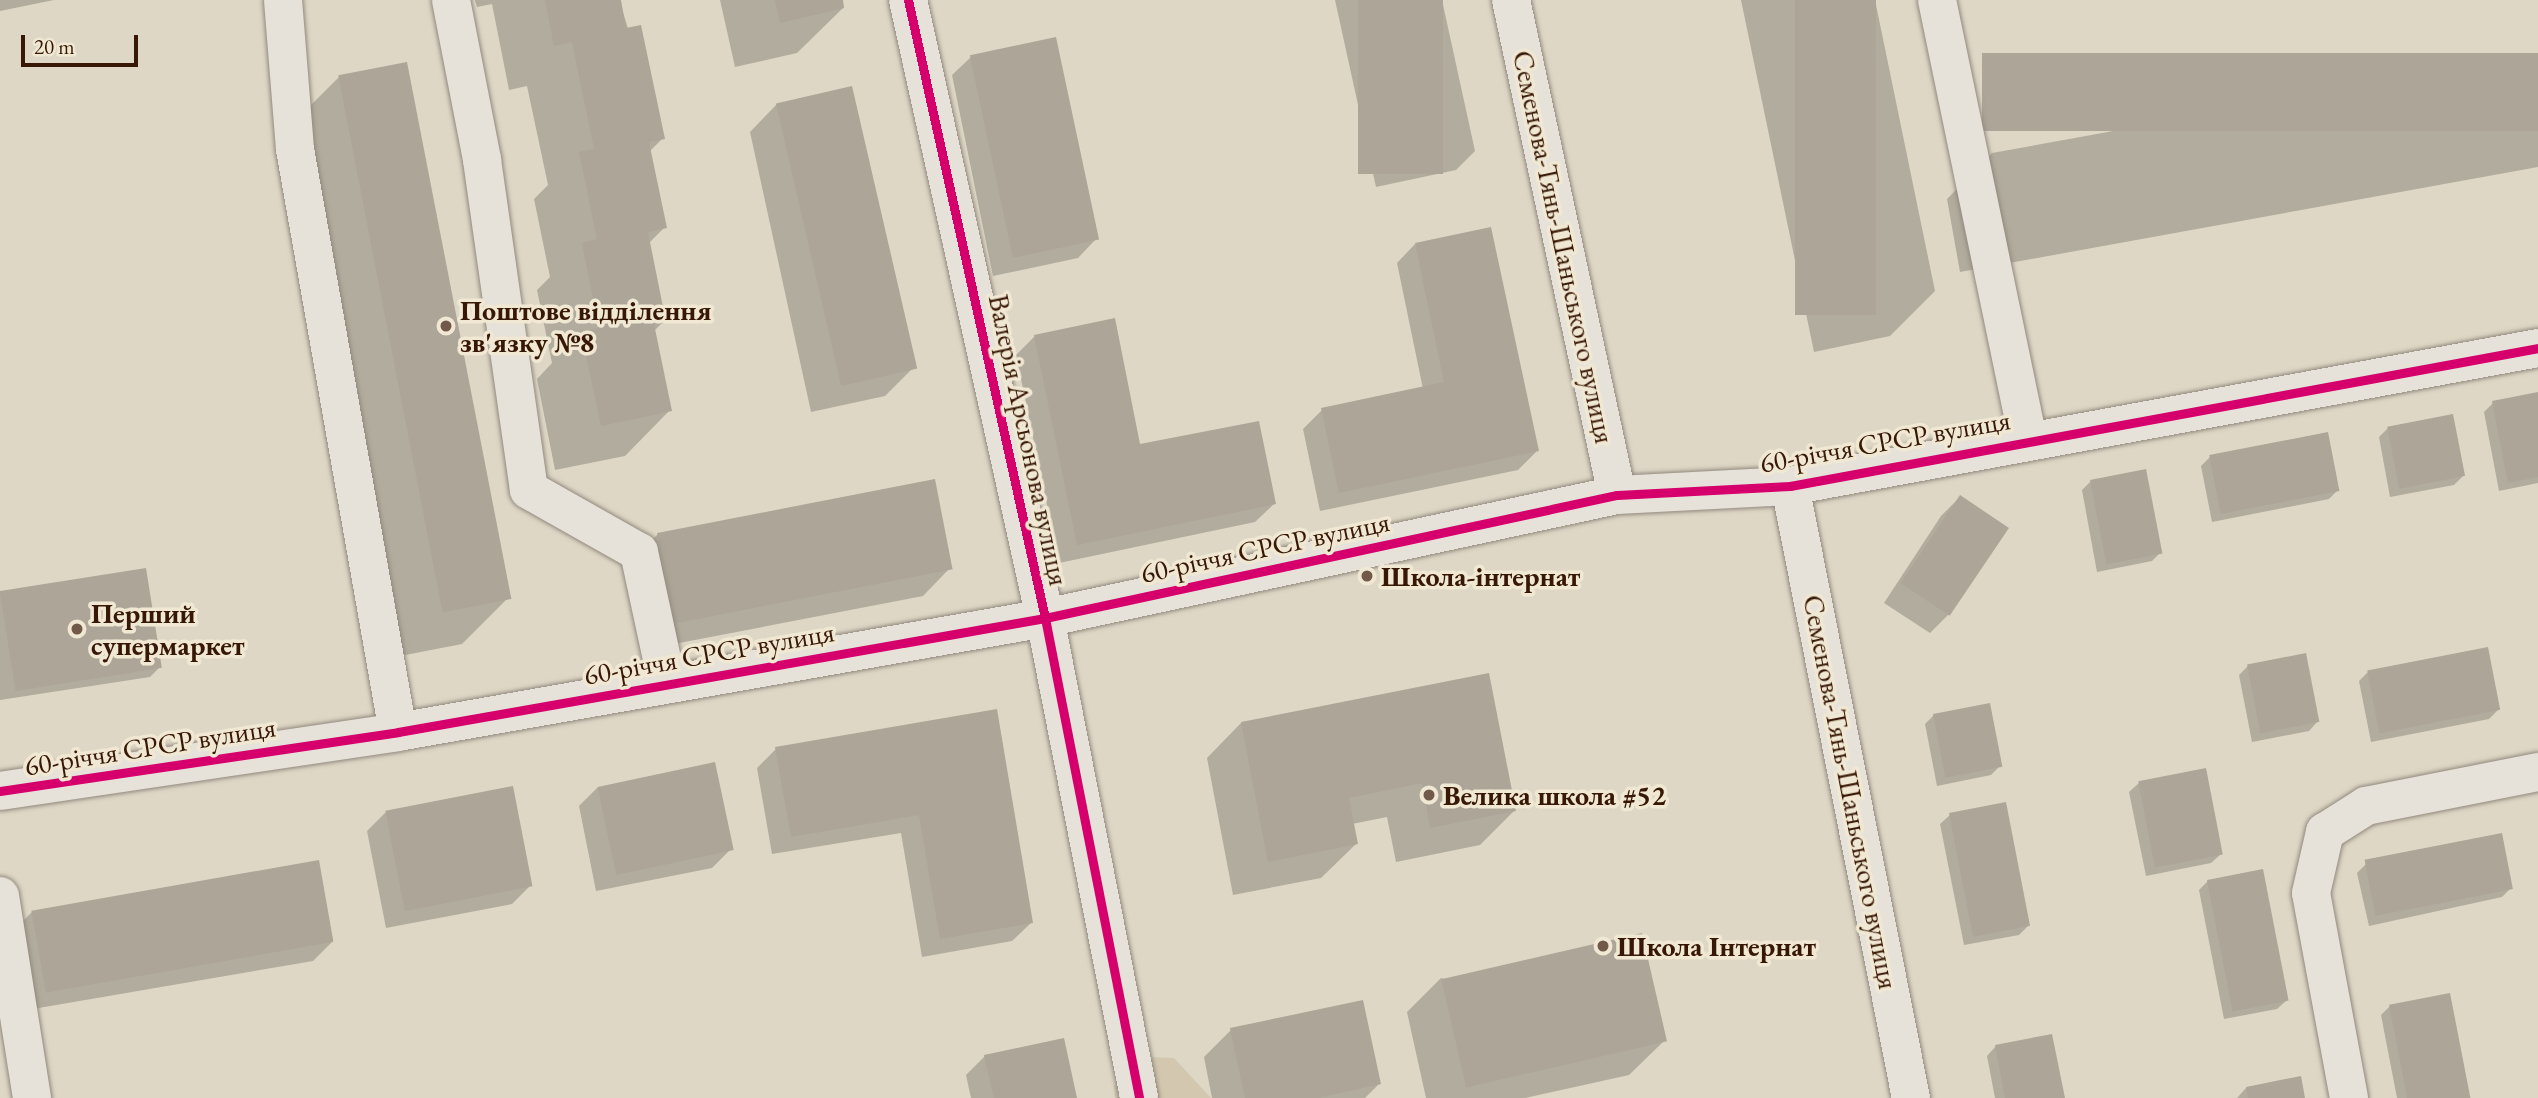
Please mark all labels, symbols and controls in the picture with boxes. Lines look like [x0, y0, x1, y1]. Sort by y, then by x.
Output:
scale bar [24, 21, 142, 65]
text: 20 m [34, 33, 75, 60]
street label: Семенова-Тянь-Шаньського вулиця [1506, 47, 1622, 447]
street label: Валерія Арсьонова вулиця [982, 291, 1076, 589]
place label: Поштове відділення зв'язку №8 [460, 293, 712, 359]
marker: Поштове відділення зв'язку №8 [438, 318, 454, 334]
street label: 60-річчя СРСР вулиця [1757, 402, 2013, 480]
street label: 60-річчя СРСР вулиця [1137, 504, 1393, 590]
place label: Школа-інтернат [1381, 559, 1580, 593]
marker: Школа-інтернат [1359, 568, 1375, 584]
street label: Семенова-Тянь-Шаньського вулиця [1796, 592, 1906, 992]
place label: Перший супермаркет [91, 596, 245, 662]
street label: 60-річчя СРСР вулиця [581, 614, 837, 692]
marker: Перший супермаркет [69, 621, 85, 637]
street label: 60-річчя СРСР вулиця [22, 710, 278, 782]
place label: Велика школа #52 [1443, 778, 1666, 812]
marker: Велика школа #52 [1421, 787, 1437, 803]
place label: Школа Інтернат [1617, 929, 1816, 963]
marker: Школа Інтернат [1595, 938, 1611, 954]

